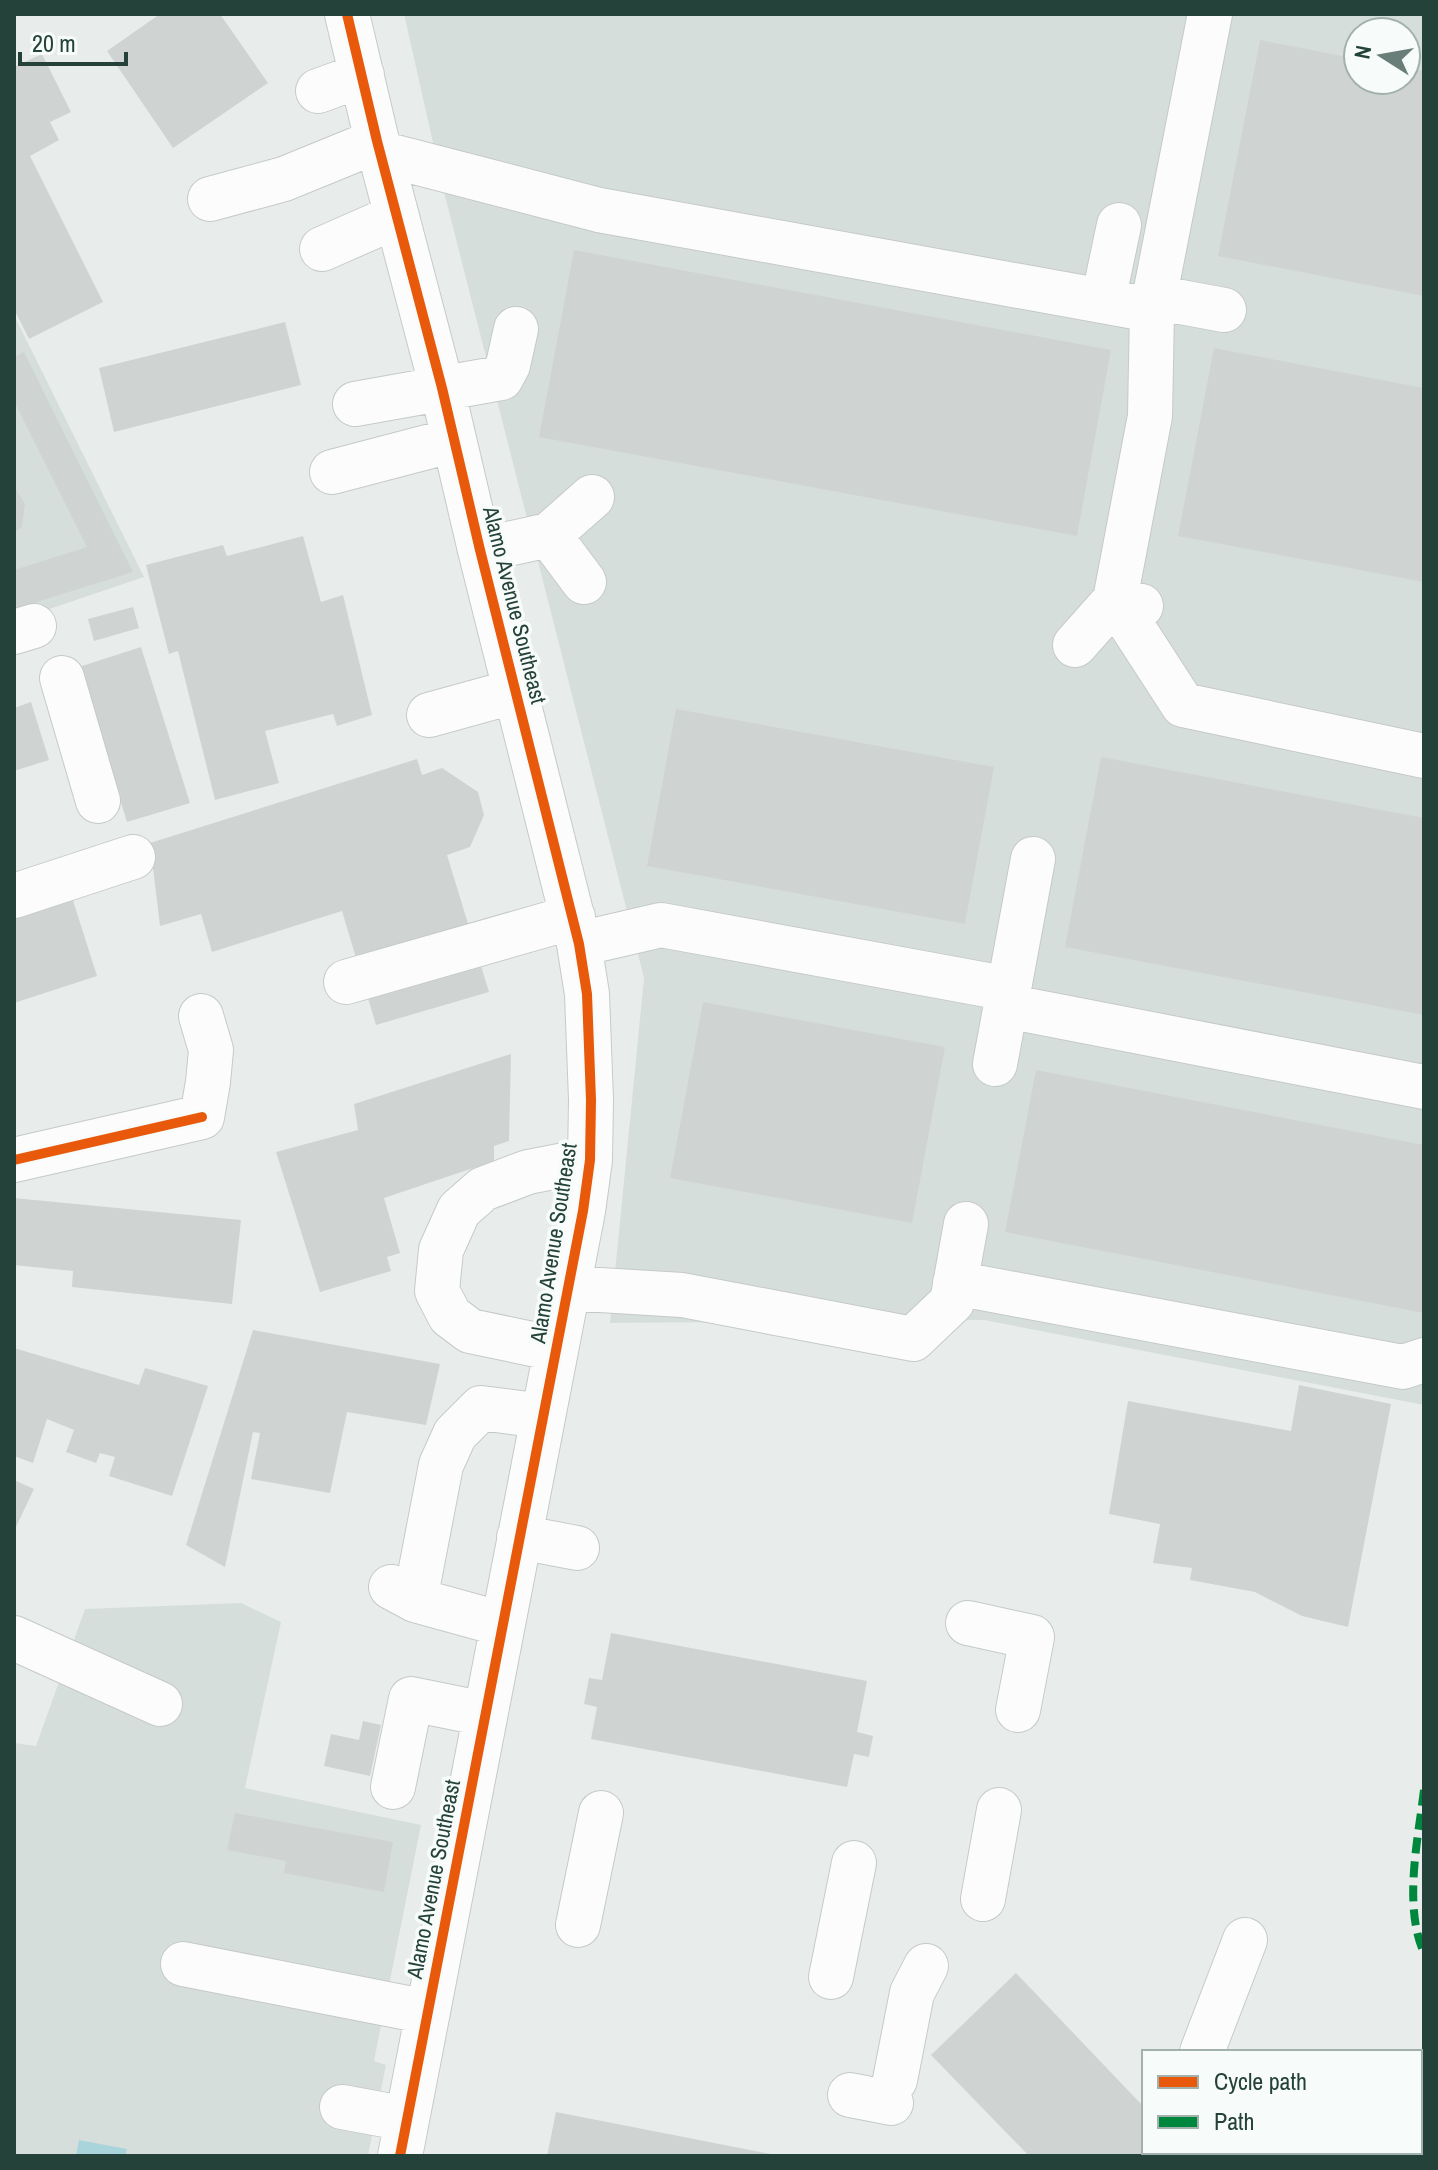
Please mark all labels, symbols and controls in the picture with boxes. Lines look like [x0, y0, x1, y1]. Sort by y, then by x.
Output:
scale bar [20, 16, 126, 66]
north arrow [1342, 16, 1422, 96]
text: 20 m [32, 27, 76, 59]
text: N [1346, 43, 1378, 61]
street label: Alamo Avenue Southeast [476, 502, 554, 707]
street label: Alamo Avenue Southeast [522, 1141, 584, 1346]
street label: Alamo Avenue Southeast [399, 1777, 467, 1982]
legend [1142, 2050, 1422, 2154]
text: Cycle path [1214, 2065, 1307, 2097]
text: Path [1214, 2105, 1255, 2137]

